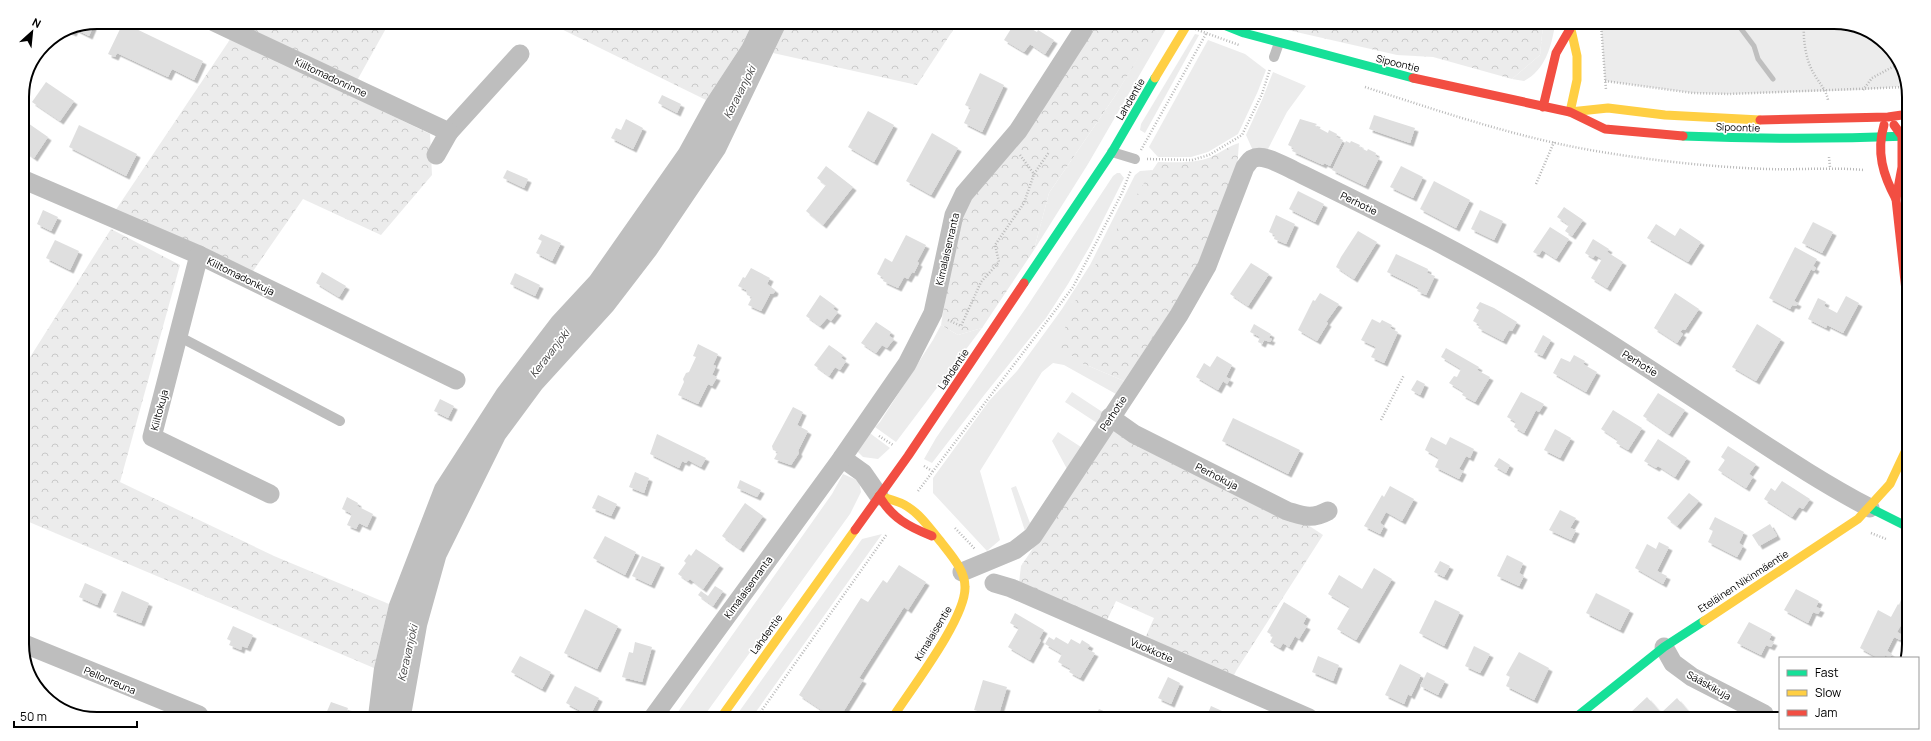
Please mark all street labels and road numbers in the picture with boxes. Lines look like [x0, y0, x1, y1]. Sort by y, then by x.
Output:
street label: Sipoontie [1375, 51, 1421, 75]
street label: Kiiltomadonrinne [293, 54, 369, 100]
street label: Lahdentie [1112, 75, 1148, 123]
street label: Sipoontie [1716, 119, 1761, 135]
street label: Perhotie [1338, 188, 1380, 218]
street label: Kimalaisenranta [932, 211, 962, 287]
street label: Kiiltomadonkuja [205, 254, 277, 298]
street label: Lahdentie [934, 346, 972, 392]
street label: Perhotie [1620, 347, 1661, 379]
street label: Kiiltokuja [147, 388, 171, 432]
street label: Perhotie [1096, 393, 1130, 433]
street label: Perhokuja [1193, 459, 1241, 493]
street label: Eteläinen Nikinmäentie [1695, 546, 1791, 616]
street label: Kimalaisenranta [721, 553, 775, 621]
street label: Kimalaisentie [911, 603, 955, 663]
street label: Lahdentie [747, 611, 785, 657]
street label: Vuokkotie [1128, 634, 1176, 666]
street label: Pellonreuna [82, 663, 138, 697]
street label: Sääskikuja [1684, 667, 1734, 703]

